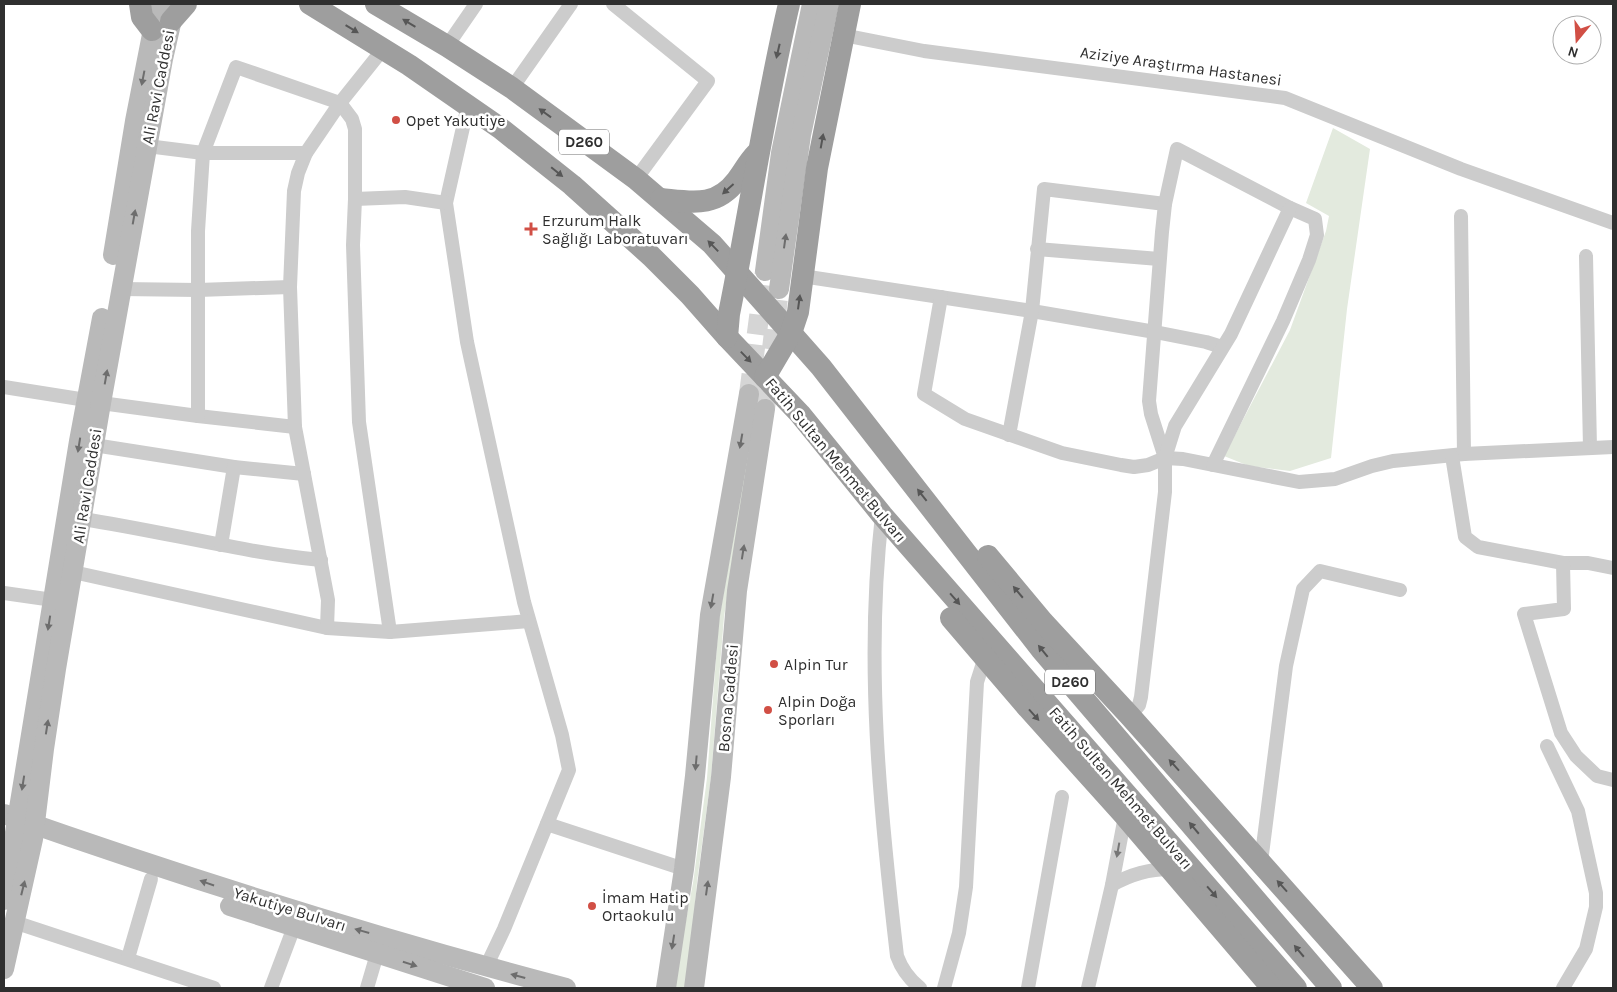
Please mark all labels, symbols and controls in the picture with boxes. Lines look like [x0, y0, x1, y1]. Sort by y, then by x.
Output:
north arrow [1552, 15, 1602, 65]
one-way arrow [403, 19, 416, 28]
one-way arrow [345, 25, 359, 34]
street label: Ali Ravi Caddesi [138, 28, 178, 146]
street label: Aziziye Araştırma Hastanesi [1079, 42, 1283, 90]
text: N [1566, 42, 1581, 62]
one-way arrow [774, 44, 782, 59]
one-way arrow [138, 71, 146, 87]
one-way arrow [539, 107, 552, 118]
place label: Opet Yakutiye [406, 111, 505, 130]
marker: Opet Yakutiye [390, 114, 402, 126]
road number: D260 [559, 130, 609, 154]
one-way arrow [818, 132, 826, 148]
one-way arrow [550, 167, 563, 178]
one-way arrow [722, 183, 734, 195]
one-way arrow [130, 209, 138, 225]
place label: Erzurum Halk Sağlığı Laboratuvarı [542, 211, 689, 248]
marker: Erzurum Halk Sağlığı Laboratuvarı [524, 222, 538, 236]
one-way arrow [781, 232, 789, 248]
one-way arrow [707, 240, 719, 252]
one-way arrow [795, 293, 803, 309]
one-way arrow [740, 350, 752, 362]
one-way arrow [102, 369, 110, 385]
street label: Fatih Sultan Mehmet Bulvarı [762, 374, 910, 546]
street label: Ali Ravi Caddesi [69, 427, 105, 545]
one-way arrow [736, 434, 744, 450]
one-way arrow [74, 438, 82, 454]
one-way arrow [916, 488, 927, 501]
one-way arrow [739, 544, 747, 560]
one-way arrow [1013, 586, 1024, 599]
one-way arrow [949, 592, 961, 604]
one-way arrow [708, 594, 716, 609]
one-way arrow [45, 615, 53, 631]
street label: Bosna Caddesi [714, 643, 742, 753]
one-way arrow [1037, 645, 1049, 657]
place label: Alpin Tur [784, 655, 848, 674]
marker: Alpin Tur [768, 658, 780, 670]
road number: D260 [1045, 670, 1095, 694]
place label: Alpin Doğa Sporları [778, 692, 856, 729]
street label: Fatih Sultan Mehmet Bulvarı [1045, 703, 1197, 873]
marker: Alpin Doğa Sporları [762, 704, 774, 716]
one-way arrow [1029, 708, 1040, 721]
one-way arrow [44, 719, 52, 735]
one-way arrow [692, 755, 700, 771]
one-way arrow [1168, 759, 1180, 771]
one-way arrow [19, 775, 27, 791]
one-way arrow [1188, 821, 1199, 834]
one-way arrow [1114, 843, 1122, 859]
one-way arrow [199, 879, 214, 887]
one-way arrow [703, 879, 711, 895]
one-way arrow [19, 880, 27, 895]
one-way arrow [1276, 881, 1288, 893]
street label: Yakutiye Bulvarı [231, 883, 349, 935]
one-way arrow [1206, 885, 1218, 897]
place label: İmam Hatip Ortaokulu [602, 888, 689, 925]
marker: İmam Hatip Ortaokulu [586, 900, 598, 912]
one-way arrow [355, 927, 370, 935]
one-way arrow [669, 934, 677, 950]
one-way arrow [1293, 946, 1305, 958]
one-way arrow [403, 961, 418, 969]
one-way arrow [511, 972, 526, 980]

